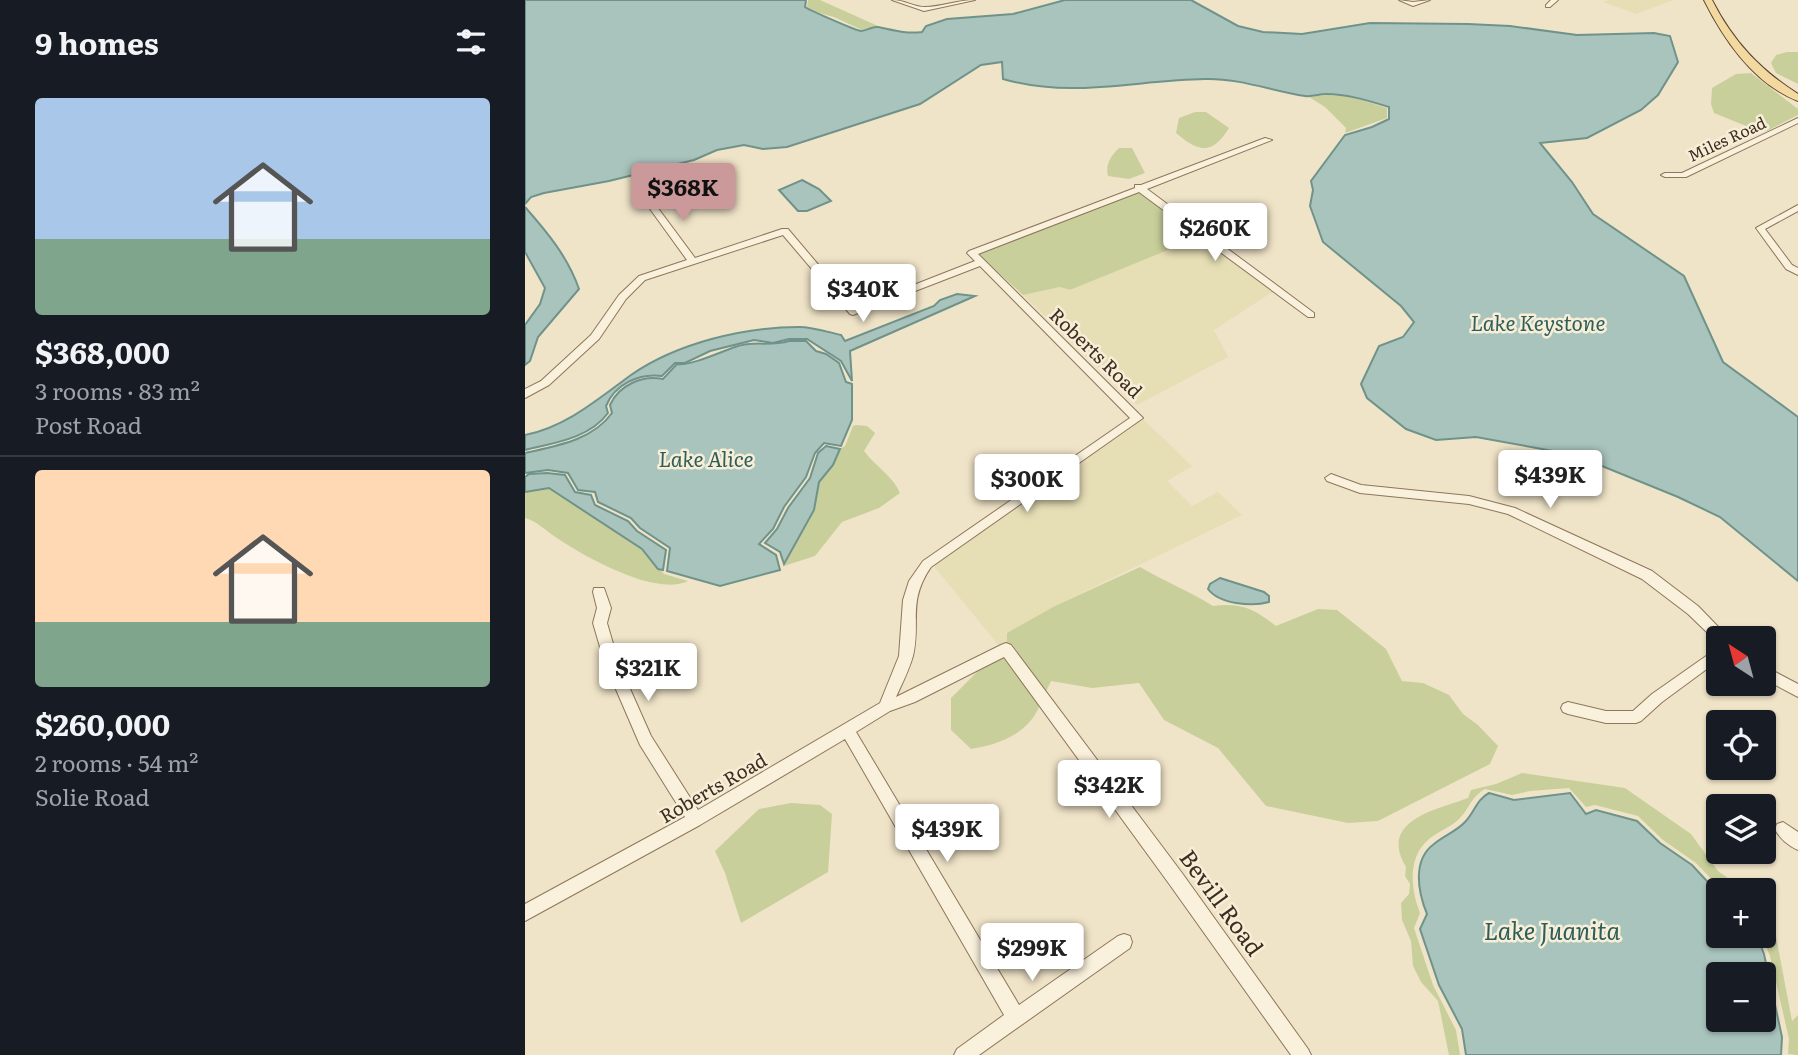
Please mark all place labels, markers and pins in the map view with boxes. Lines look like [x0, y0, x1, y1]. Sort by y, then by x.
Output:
pin: $368K [634, 164, 732, 223]
pin: $260K [1166, 204, 1264, 263]
pin: $340K [814, 264, 912, 324]
pin: $439K [1501, 450, 1599, 510]
pin: $300K [978, 454, 1076, 514]
pin: $321K [599, 644, 697, 703]
pin: $342K [1060, 760, 1158, 820]
pin: $439K [898, 804, 996, 864]
pin: $299K [983, 923, 1081, 983]

